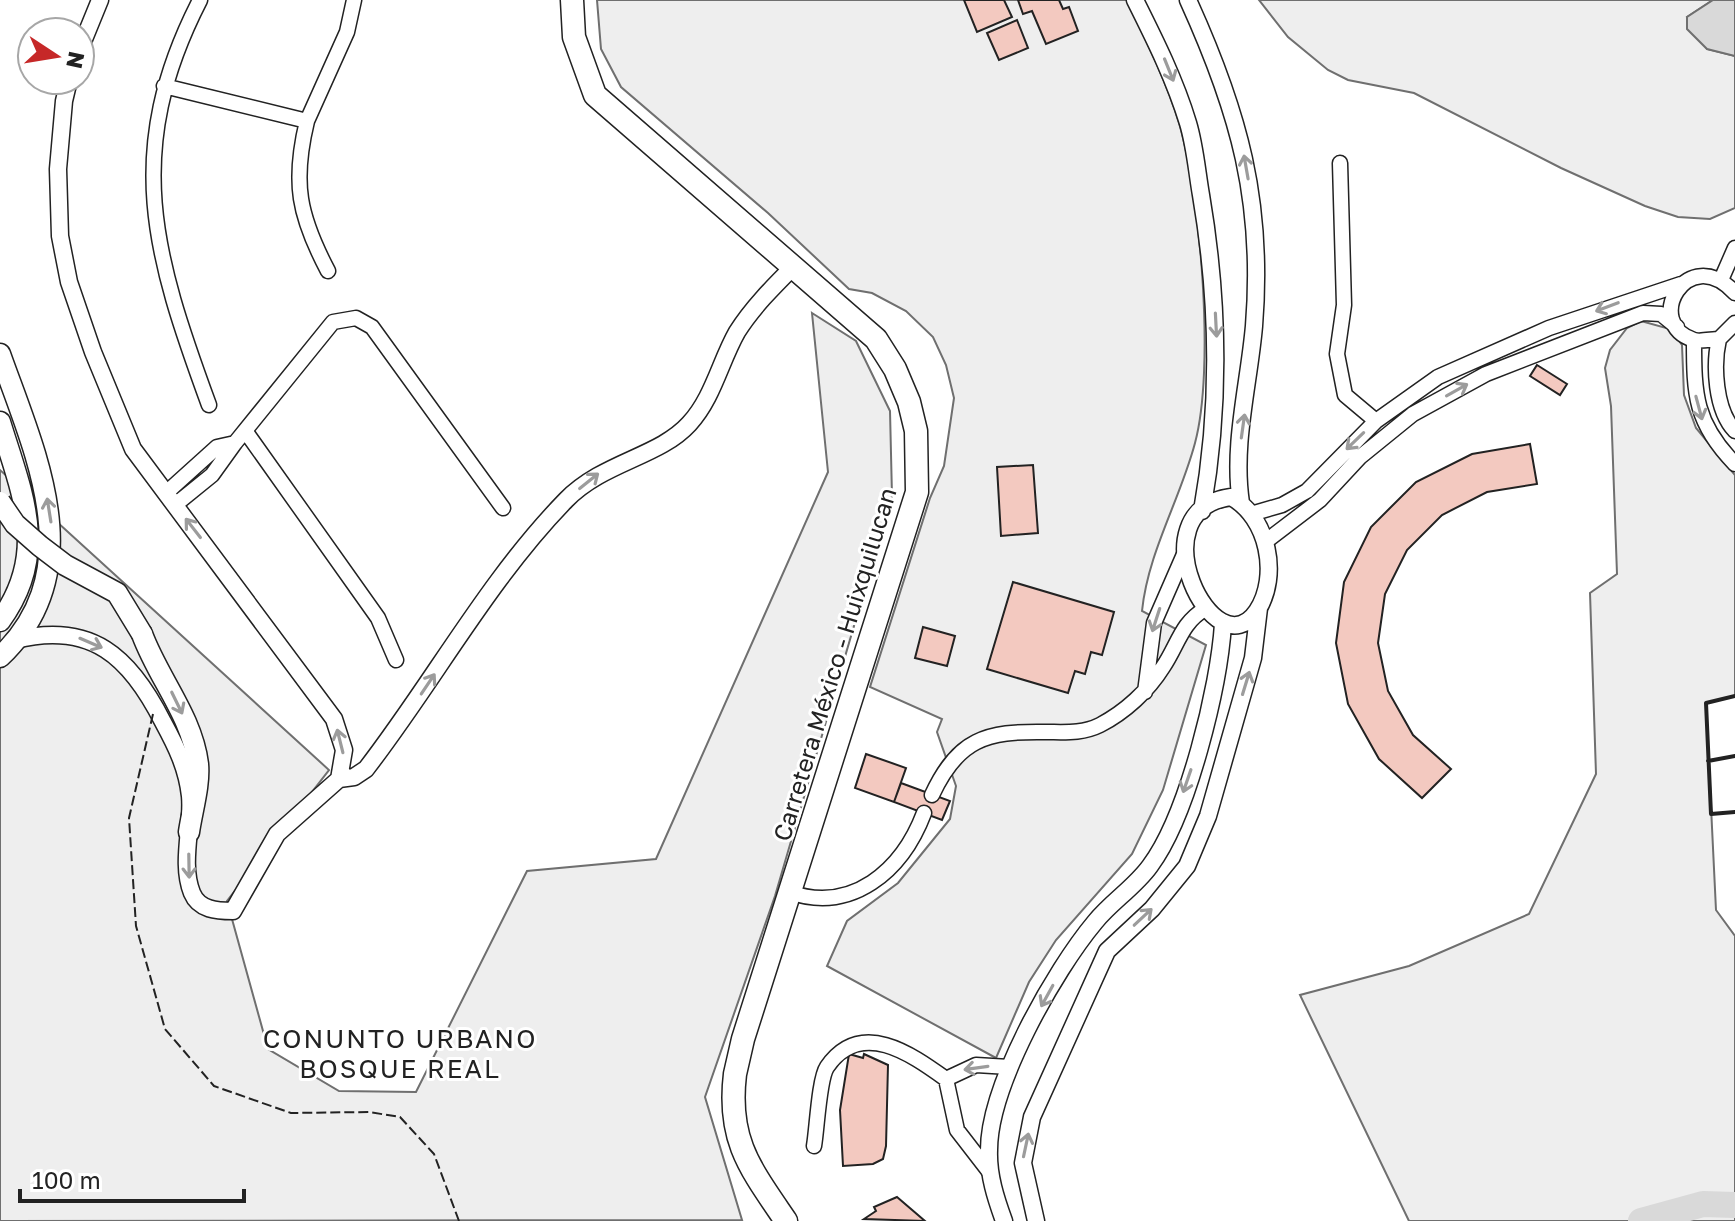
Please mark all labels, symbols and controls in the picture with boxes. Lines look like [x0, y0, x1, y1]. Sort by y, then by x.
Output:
north arrow [16, 16, 96, 96]
text: N [61, 49, 91, 71]
one-way arrow [1163, 57, 1177, 82]
one-way arrow [1238, 155, 1253, 180]
one-way arrow [1595, 301, 1619, 315]
one-way arrow [1208, 311, 1223, 338]
one-way arrow [1445, 382, 1468, 398]
one-way arrow [1692, 394, 1707, 420]
one-way arrow [1236, 414, 1251, 439]
one-way arrow [1345, 432, 1365, 451]
one-way arrow [578, 472, 598, 490]
street label: Carretera México - Huixquilucan [766, 484, 902, 844]
one-way arrow [40, 498, 55, 523]
one-way arrow [185, 518, 202, 539]
one-way arrow [1148, 606, 1163, 632]
one-way arrow [78, 637, 103, 651]
one-way arrow [1239, 671, 1254, 697]
one-way arrow [420, 673, 436, 696]
one-way arrow [169, 691, 185, 715]
one-way arrow [332, 728, 347, 754]
one-way arrow [1179, 769, 1193, 793]
one-way arrow [181, 852, 196, 879]
one-way arrow [1133, 908, 1153, 927]
one-way arrow [1039, 984, 1055, 1007]
district label: CONUNTO URBANO BOSQUE REAL [263, 1023, 537, 1084]
one-way arrow [964, 1061, 990, 1076]
one-way arrow [1020, 1133, 1035, 1158]
scale bar [20, 1153, 244, 1203]
text: 100 m [32, 1165, 101, 1194]

